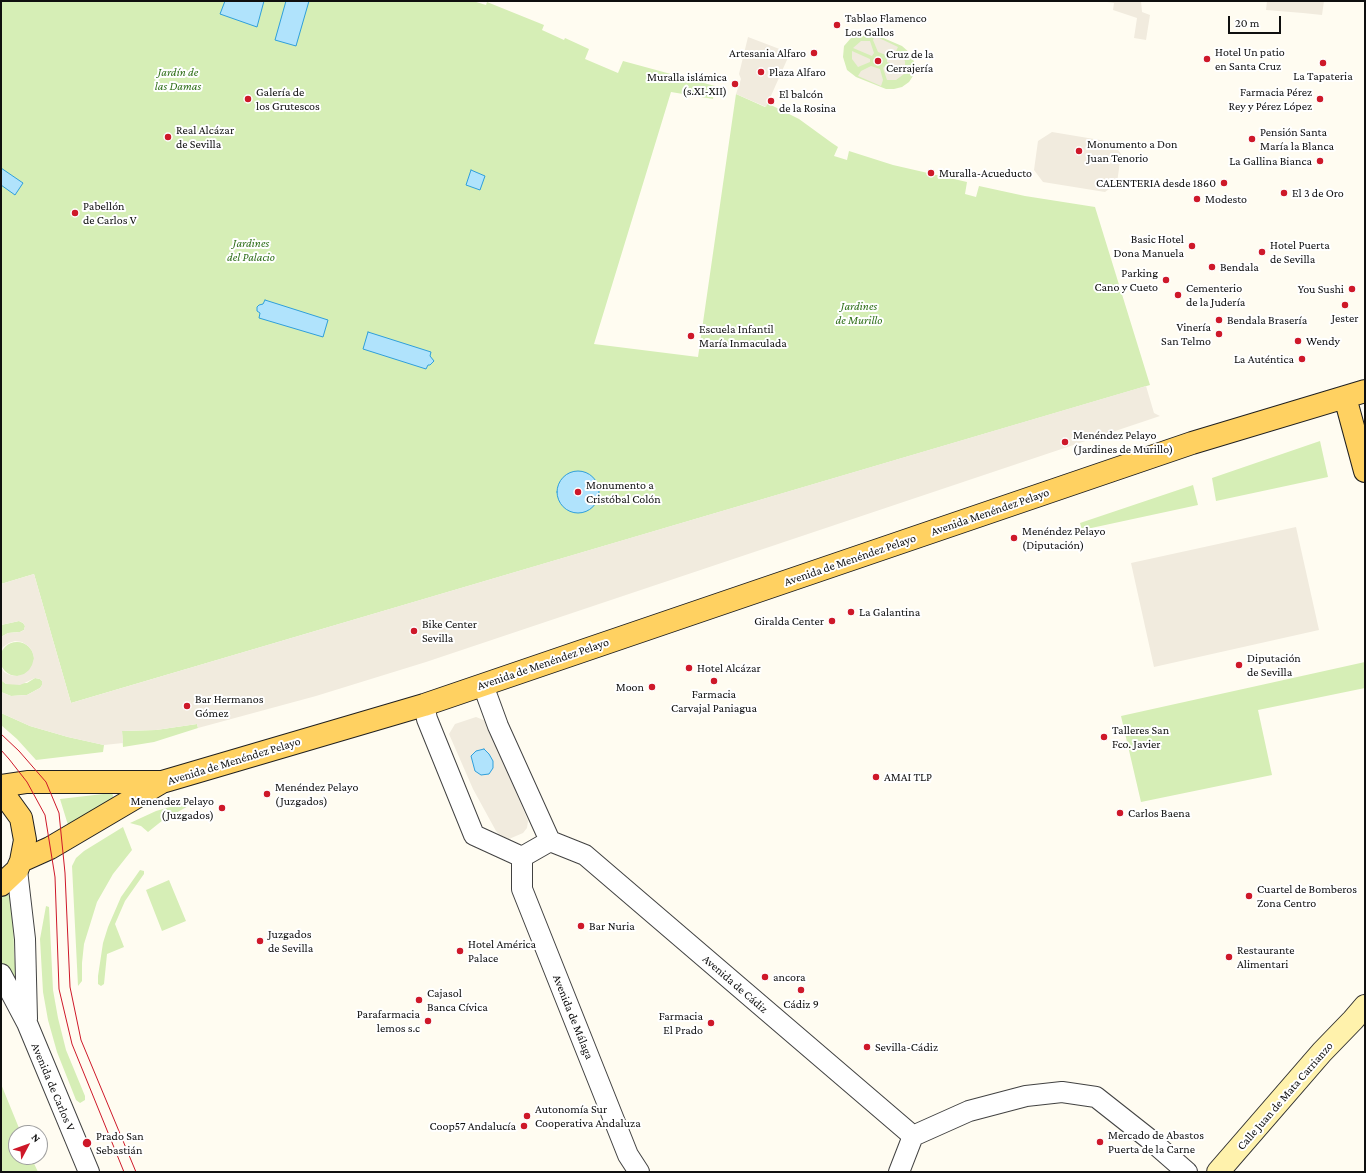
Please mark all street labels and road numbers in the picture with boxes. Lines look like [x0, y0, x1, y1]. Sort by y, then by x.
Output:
street label: Avenida Menéndez Pelayo [929, 485, 1051, 539]
street label: Avenida de Menéndez Pelayo [782, 531, 918, 589]
street label: Avenida de Menéndez Pelayo [475, 635, 611, 693]
street label: Avenida de Menéndez Pelayo [166, 734, 302, 788]
street label: Avenida de Cádiz [699, 952, 771, 1016]
street label: Avenida de Málaga [549, 972, 597, 1062]
street label: Calle Juan de Mata Carrianzo [1234, 1039, 1336, 1153]
street label: Avenida de Carlos V [28, 1041, 78, 1133]

